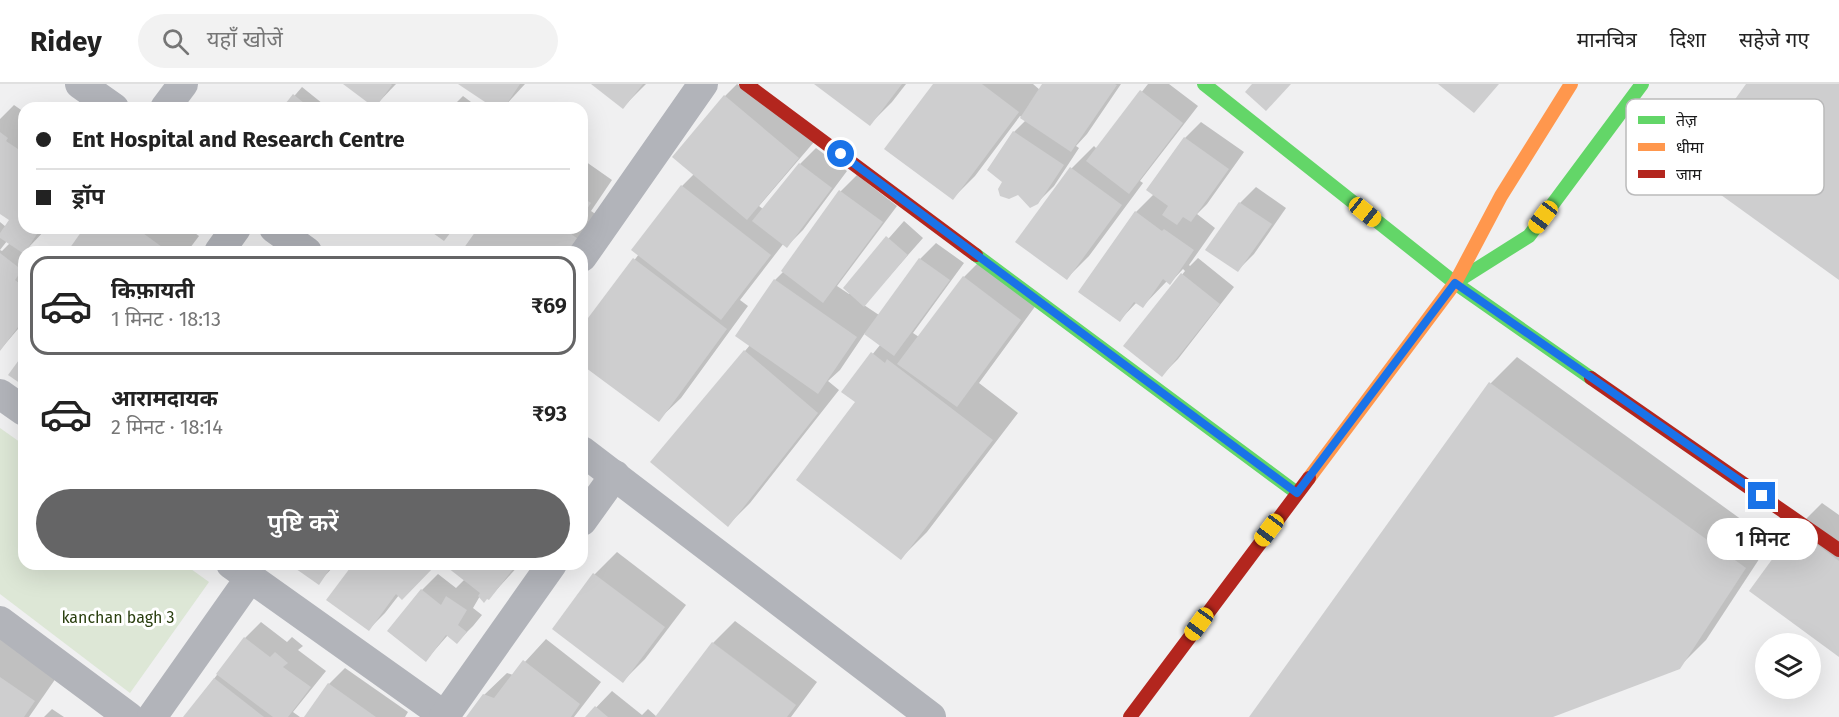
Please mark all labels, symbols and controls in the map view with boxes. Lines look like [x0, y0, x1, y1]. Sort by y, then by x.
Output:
search box [138, 14, 558, 68]
text: Ridey [30, 25, 102, 58]
icon: search [159, 25, 192, 58]
text: यहाँ खोजें [207, 26, 283, 53]
text: मानचित्र [1577, 27, 1637, 53]
text: दिशा [1670, 27, 1706, 53]
text: सहेजे गए [1739, 27, 1809, 53]
legend [1626, 99, 1824, 195]
text: तेज़ [1676, 111, 1698, 130]
text: Ent Hospital and Research Centre [72, 126, 405, 153]
text: धीमा [1676, 138, 1705, 157]
route start [827, 140, 854, 167]
text: जाम [1676, 165, 1702, 184]
text: ड्रॉप [72, 183, 105, 210]
car [1345, 194, 1385, 230]
car [1525, 197, 1561, 237]
text: किफ़ायती [111, 277, 195, 304]
icon: car [39, 279, 93, 333]
text: ₹69 [531, 292, 567, 319]
text: 1 मिनट · 18:13 [111, 307, 221, 331]
text: आरामदायक [111, 385, 218, 412]
icon: car [39, 387, 93, 441]
text: ₹93 [532, 400, 567, 427]
text: 2 मिनट · 18:14 [111, 415, 223, 439]
route end [1748, 482, 1775, 509]
button: पुष्टि करें [36, 489, 570, 558]
car [1251, 510, 1287, 550]
callout: 1 मिनट [1706, 517, 1818, 559]
text: 1 मिनट [1735, 527, 1790, 551]
car [1181, 604, 1217, 644]
park label: kanchan bagh 3 [61, 608, 175, 627]
map controls [1755, 633, 1821, 699]
button: layers [1755, 633, 1821, 699]

